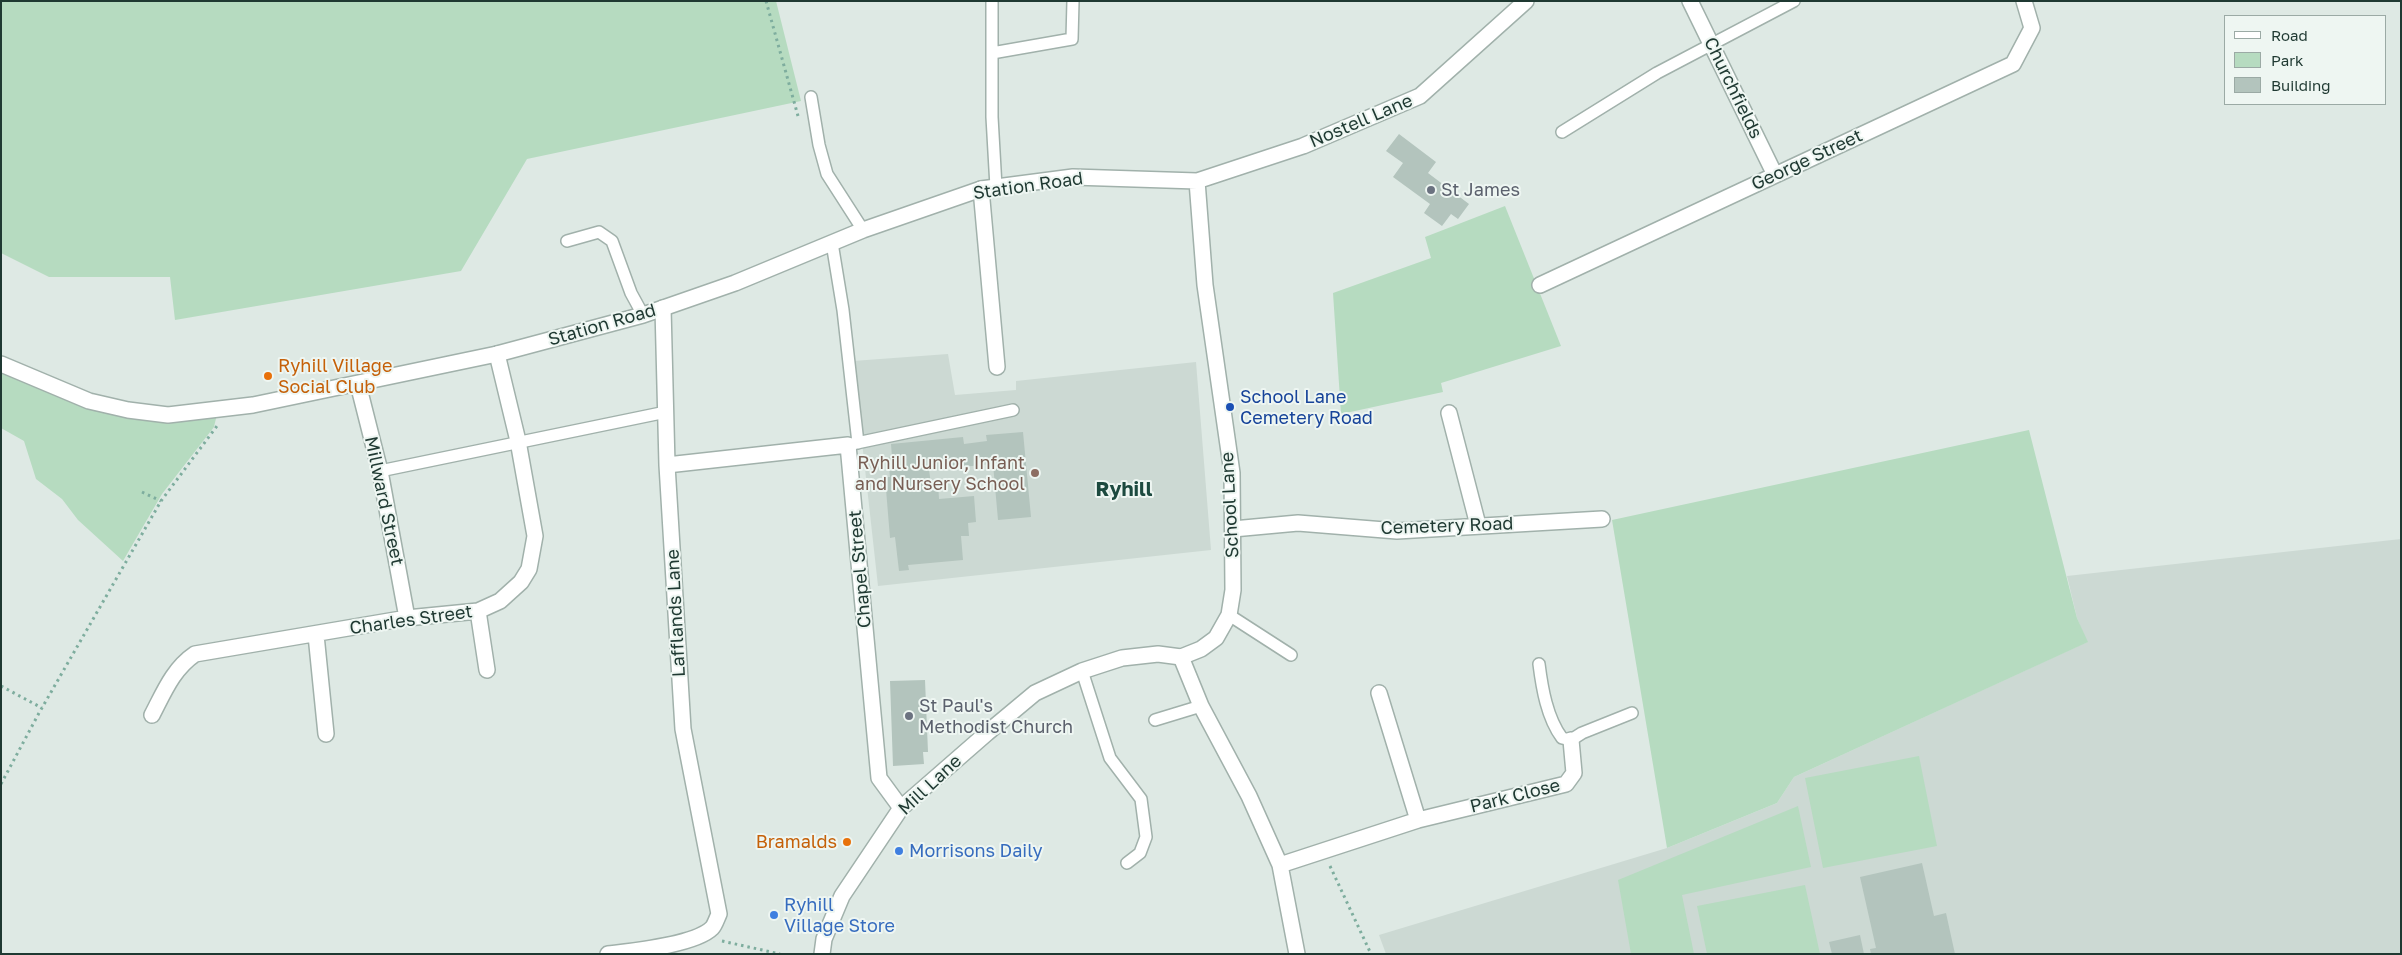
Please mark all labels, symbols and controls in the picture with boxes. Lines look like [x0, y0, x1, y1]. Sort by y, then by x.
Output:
legend [2224, 15, 2387, 105]
text: Road [2271, 26, 2308, 44]
street label: Churchfields [1699, 34, 1767, 142]
text: Park [2271, 51, 2303, 69]
text: Building [2271, 76, 2331, 94]
street label: Nostell Lane [1306, 90, 1416, 152]
street label: George Street [1748, 125, 1866, 195]
street label: Station Road [972, 168, 1084, 204]
place label: St James [1441, 179, 1520, 201]
marker: St James [1425, 184, 1437, 196]
street label: Station Road [546, 299, 658, 351]
place label: Ryhill Village Social Club [278, 355, 392, 398]
marker: Ryhill Village Social Club [262, 370, 274, 382]
place label: School Lane Cemetery Road [1240, 386, 1373, 428]
marker: School Lane Cemetery Road [1224, 401, 1236, 413]
street label: Millward Street [360, 434, 408, 568]
street label: School Lane [1216, 451, 1244, 559]
place label: Ryhill Junior, Infant and Nursery School [855, 452, 1025, 494]
marker: Ryhill Junior, Infant and Nursery School [1029, 467, 1041, 479]
district label: Ryhill [1096, 478, 1152, 502]
street label: Chapel Street [844, 509, 876, 629]
street label: Cemetery Road [1380, 513, 1514, 539]
street label: Lafflands Lane [662, 548, 690, 678]
street label: Charles Street [348, 601, 474, 639]
place label: St Paul's Methodist Church [919, 695, 1073, 738]
marker: St Paul's Methodist Church [903, 710, 915, 722]
street label: Mill Lane [894, 750, 966, 820]
street label: Park Close [1468, 774, 1562, 818]
place label: Bramalds [756, 831, 837, 853]
marker: Bramalds [841, 836, 853, 848]
place label: Morrisons Daily [909, 840, 1043, 862]
marker: Morrisons Daily [893, 845, 905, 857]
place label: Ryhill Village Store [784, 894, 895, 936]
marker: Ryhill Village Store [768, 909, 780, 921]

